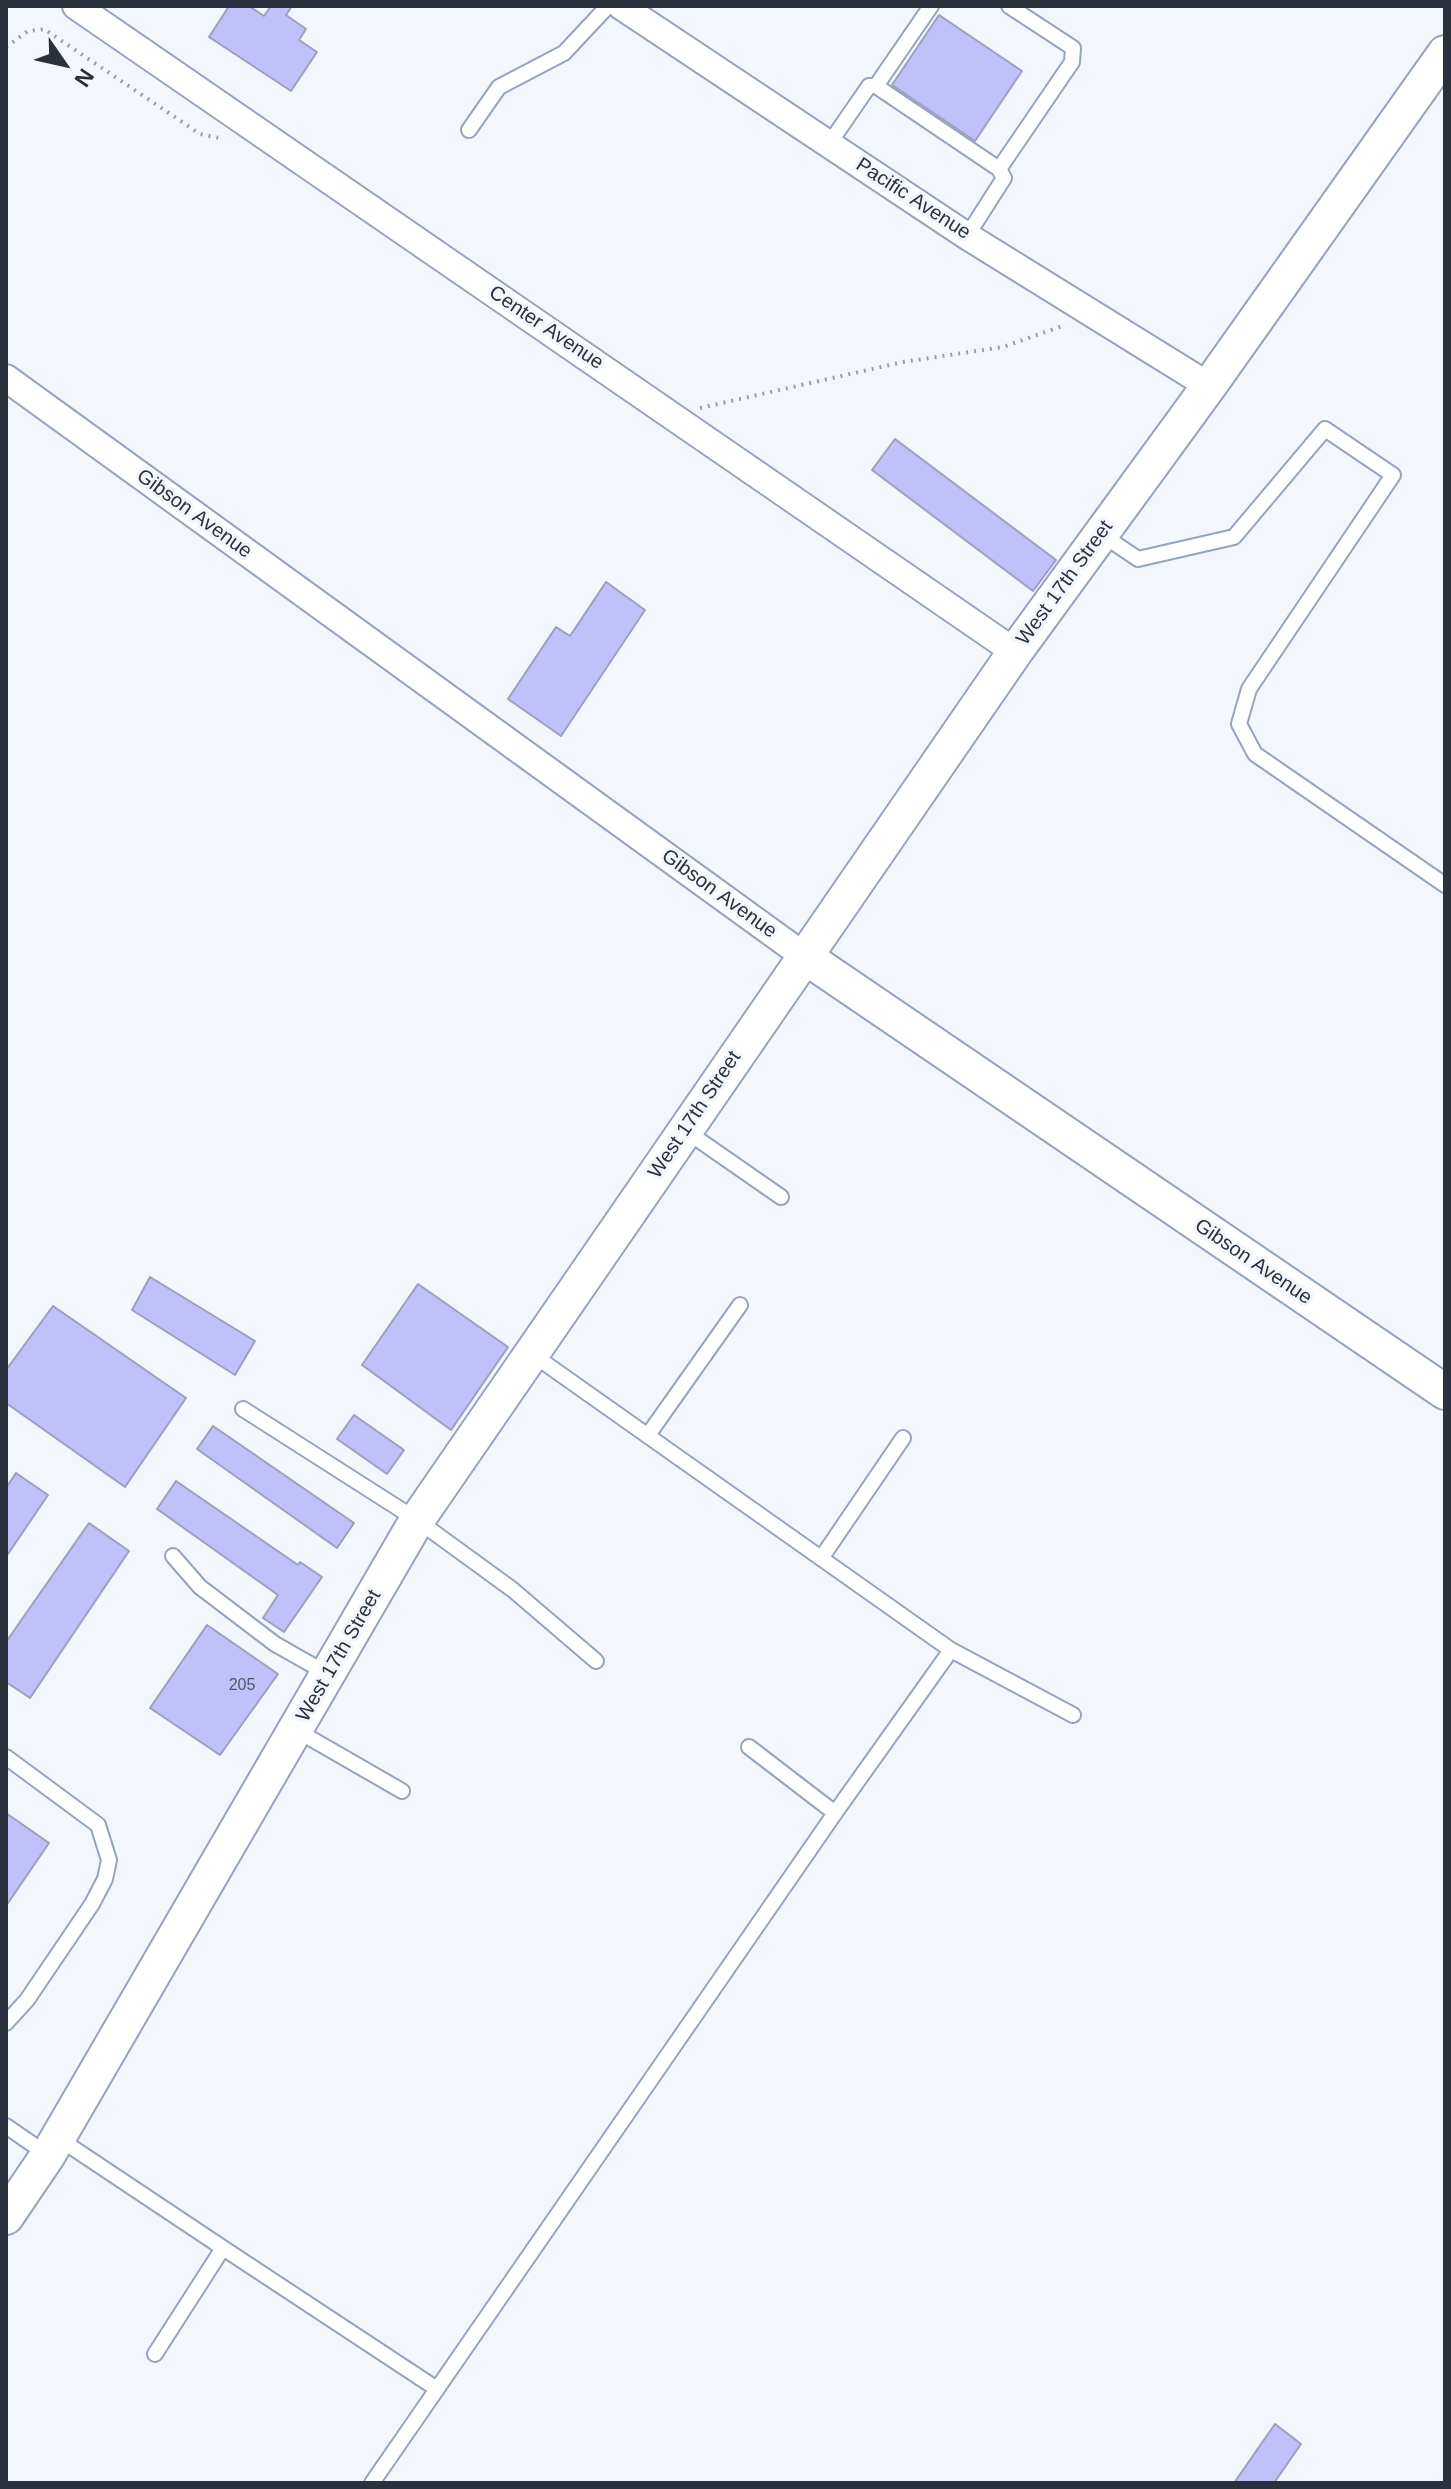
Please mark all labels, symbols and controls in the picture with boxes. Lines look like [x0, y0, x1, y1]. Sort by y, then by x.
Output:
north arrow [24, 24, 104, 104]
text: N [70, 64, 99, 91]
street label: Pacific Avenue [851, 153, 975, 245]
street label: Center Avenue [484, 281, 608, 375]
street label: Gibson Avenue [132, 464, 256, 564]
street label: West 17th Street [1012, 516, 1118, 650]
street label: Gibson Avenue [657, 844, 781, 944]
street label: West 17th Street [644, 1047, 746, 1183]
street label: Gibson Avenue [1190, 1214, 1316, 1310]
street label: West 17th Street [291, 1586, 387, 1726]
house number: 205 [229, 1676, 255, 1696]

